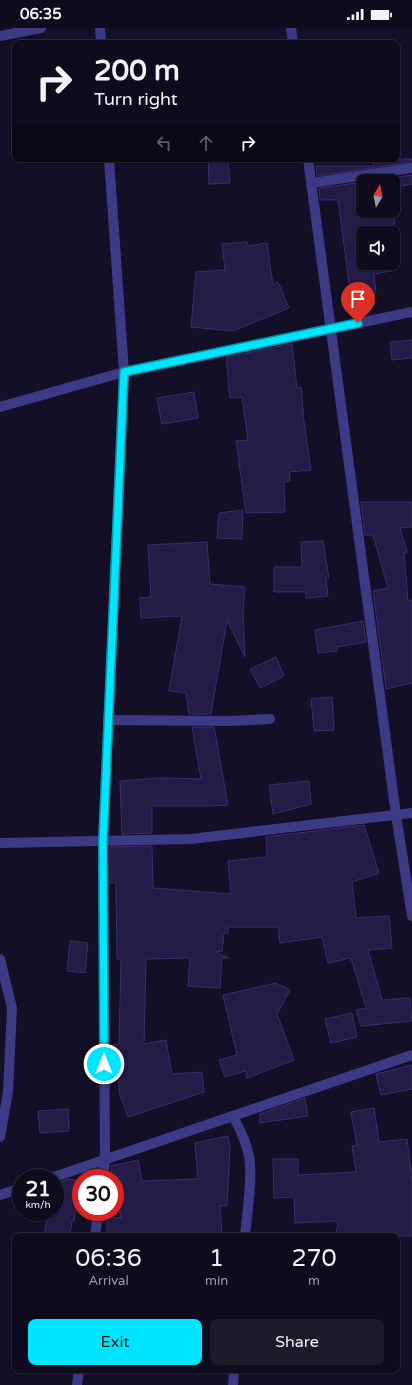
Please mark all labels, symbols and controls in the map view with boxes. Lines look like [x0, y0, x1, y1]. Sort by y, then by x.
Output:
text: 06:35 [20, 5, 62, 23]
text: 200 m [94, 54, 180, 88]
icon: right [28, 56, 80, 108]
text: Turn right [94, 88, 178, 110]
icon: left [153, 132, 175, 154]
icon: ahead [195, 132, 217, 154]
icon: right [237, 132, 259, 154]
north arrow [356, 174, 400, 218]
map controls [356, 174, 400, 270]
button: sound [356, 226, 400, 270]
pin [341, 282, 375, 323]
icon: arrive [347, 288, 369, 310]
position arrow [83, 1043, 125, 1085]
speed limit sign: 30 [72, 1169, 124, 1221]
text: 21 [25, 1178, 51, 1202]
text: km/h [25, 1199, 51, 1211]
text: 06:36 [75, 1244, 142, 1273]
text: 1 [209, 1244, 224, 1273]
text: 270 [291, 1244, 337, 1273]
text: Arrival [88, 1273, 129, 1289]
text: min [205, 1273, 228, 1289]
text: m [308, 1273, 320, 1289]
button: Exit [28, 1319, 202, 1365]
button: Share [210, 1319, 384, 1365]

